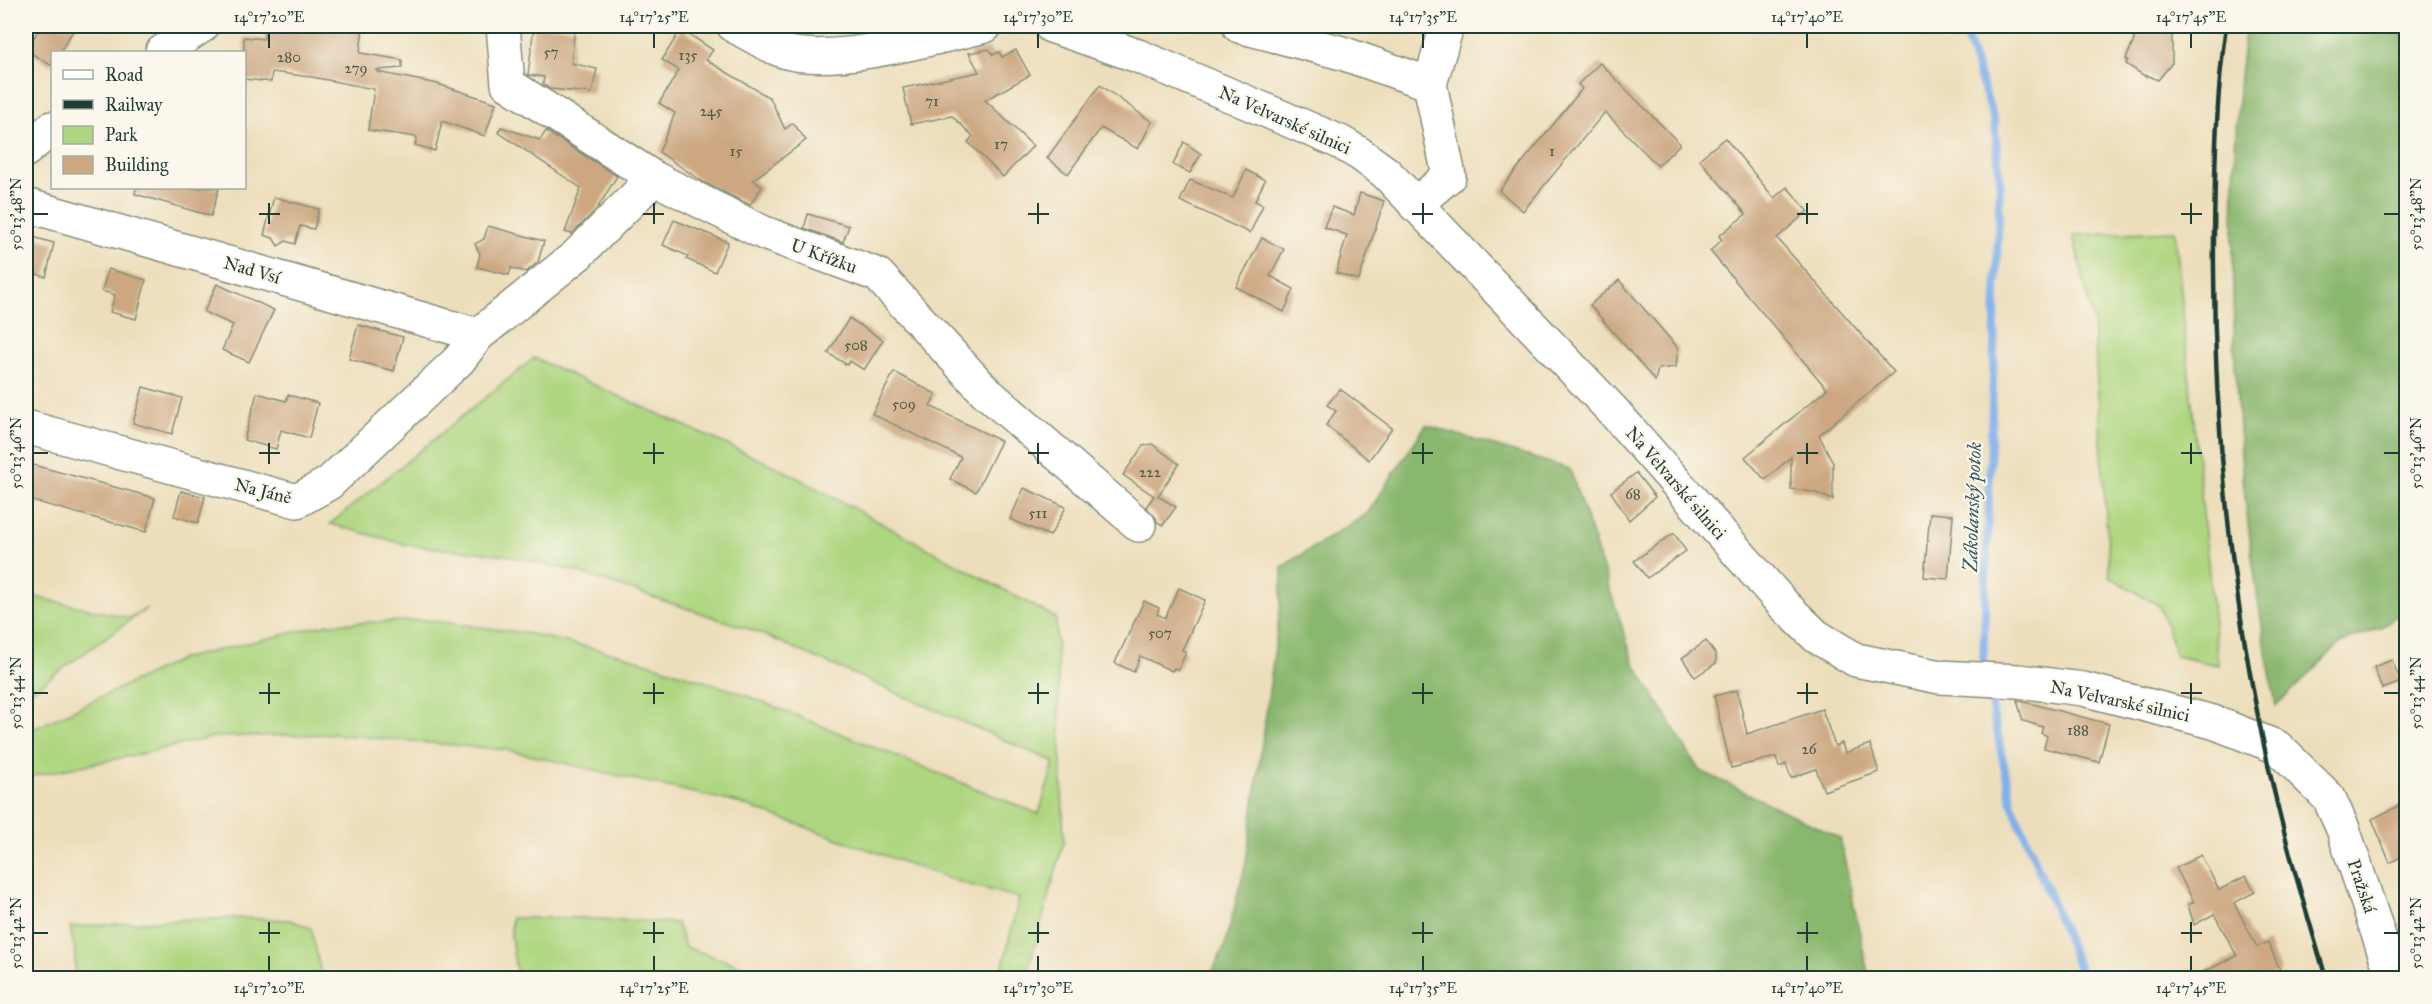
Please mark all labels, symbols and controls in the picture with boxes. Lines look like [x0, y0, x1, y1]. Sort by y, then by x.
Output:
text: 14°17'20"E [233, 8, 305, 26]
text: 14°17'25"E [619, 8, 689, 26]
text: 14°17'30"E [1003, 8, 1073, 26]
text: 14°17'35"E [1389, 8, 1457, 26]
text: 14°17'40"E [1771, 8, 1843, 26]
text: 14°17'45"E [2156, 8, 2226, 26]
house number: 57 [544, 43, 558, 61]
house number: 135 [679, 46, 697, 64]
house number: 280 [277, 48, 301, 66]
legend [51, 51, 246, 189]
house number: 279 [344, 59, 368, 77]
text: Road [105, 64, 143, 86]
street label: Na Velvarské silnici [1216, 81, 1355, 159]
house number: 71 [925, 92, 939, 110]
text: Railway [105, 94, 163, 116]
house number: 245 [700, 102, 722, 120]
text: Park [105, 124, 138, 146]
house number: 17 [994, 135, 1008, 153]
house number: 15 [730, 142, 742, 160]
house number: 1 [1549, 142, 1555, 160]
text: Building [105, 154, 169, 177]
text: 50°13'48"N [7, 177, 25, 250]
text: 50°13'48"N [2407, 177, 2425, 250]
street label: U Křížku [788, 234, 860, 278]
street label: Nad Vsí [221, 251, 284, 289]
house number: 508 [844, 336, 868, 354]
house number: 509 [892, 395, 916, 413]
text: 50°13'46"N [7, 416, 25, 489]
text: 50°13'46"N [2407, 416, 2425, 489]
street label: Na Velvarské silnici [1621, 422, 1731, 544]
water label: Zákolanský potok [1958, 441, 1987, 574]
house number: 222 [1139, 463, 1162, 481]
street label: Na Jáně [232, 473, 294, 510]
house number: 68 [1625, 485, 1641, 503]
house number: 511 [1029, 504, 1047, 522]
house number: 507 [1148, 624, 1172, 642]
text: 50°13'44"N [7, 656, 25, 730]
text: 50°13'44"N [2407, 656, 2425, 730]
street label: Na Velvarské silnici [2048, 675, 2192, 727]
house number: 188 [2067, 721, 2089, 739]
house number: 26 [1801, 740, 1818, 758]
street label: Pražská [2343, 856, 2382, 916]
text: 50°13'42"N [7, 897, 25, 969]
text: 50°13'42"N [2407, 897, 2425, 969]
text: 14°17'20"E [233, 979, 305, 997]
text: 14°17'25"E [619, 979, 689, 997]
text: 14°17'30"E [1003, 979, 1073, 997]
text: 14°17'35"E [1389, 979, 1457, 997]
text: 14°17'40"E [1771, 979, 1843, 997]
text: 14°17'45"E [2156, 979, 2226, 997]

